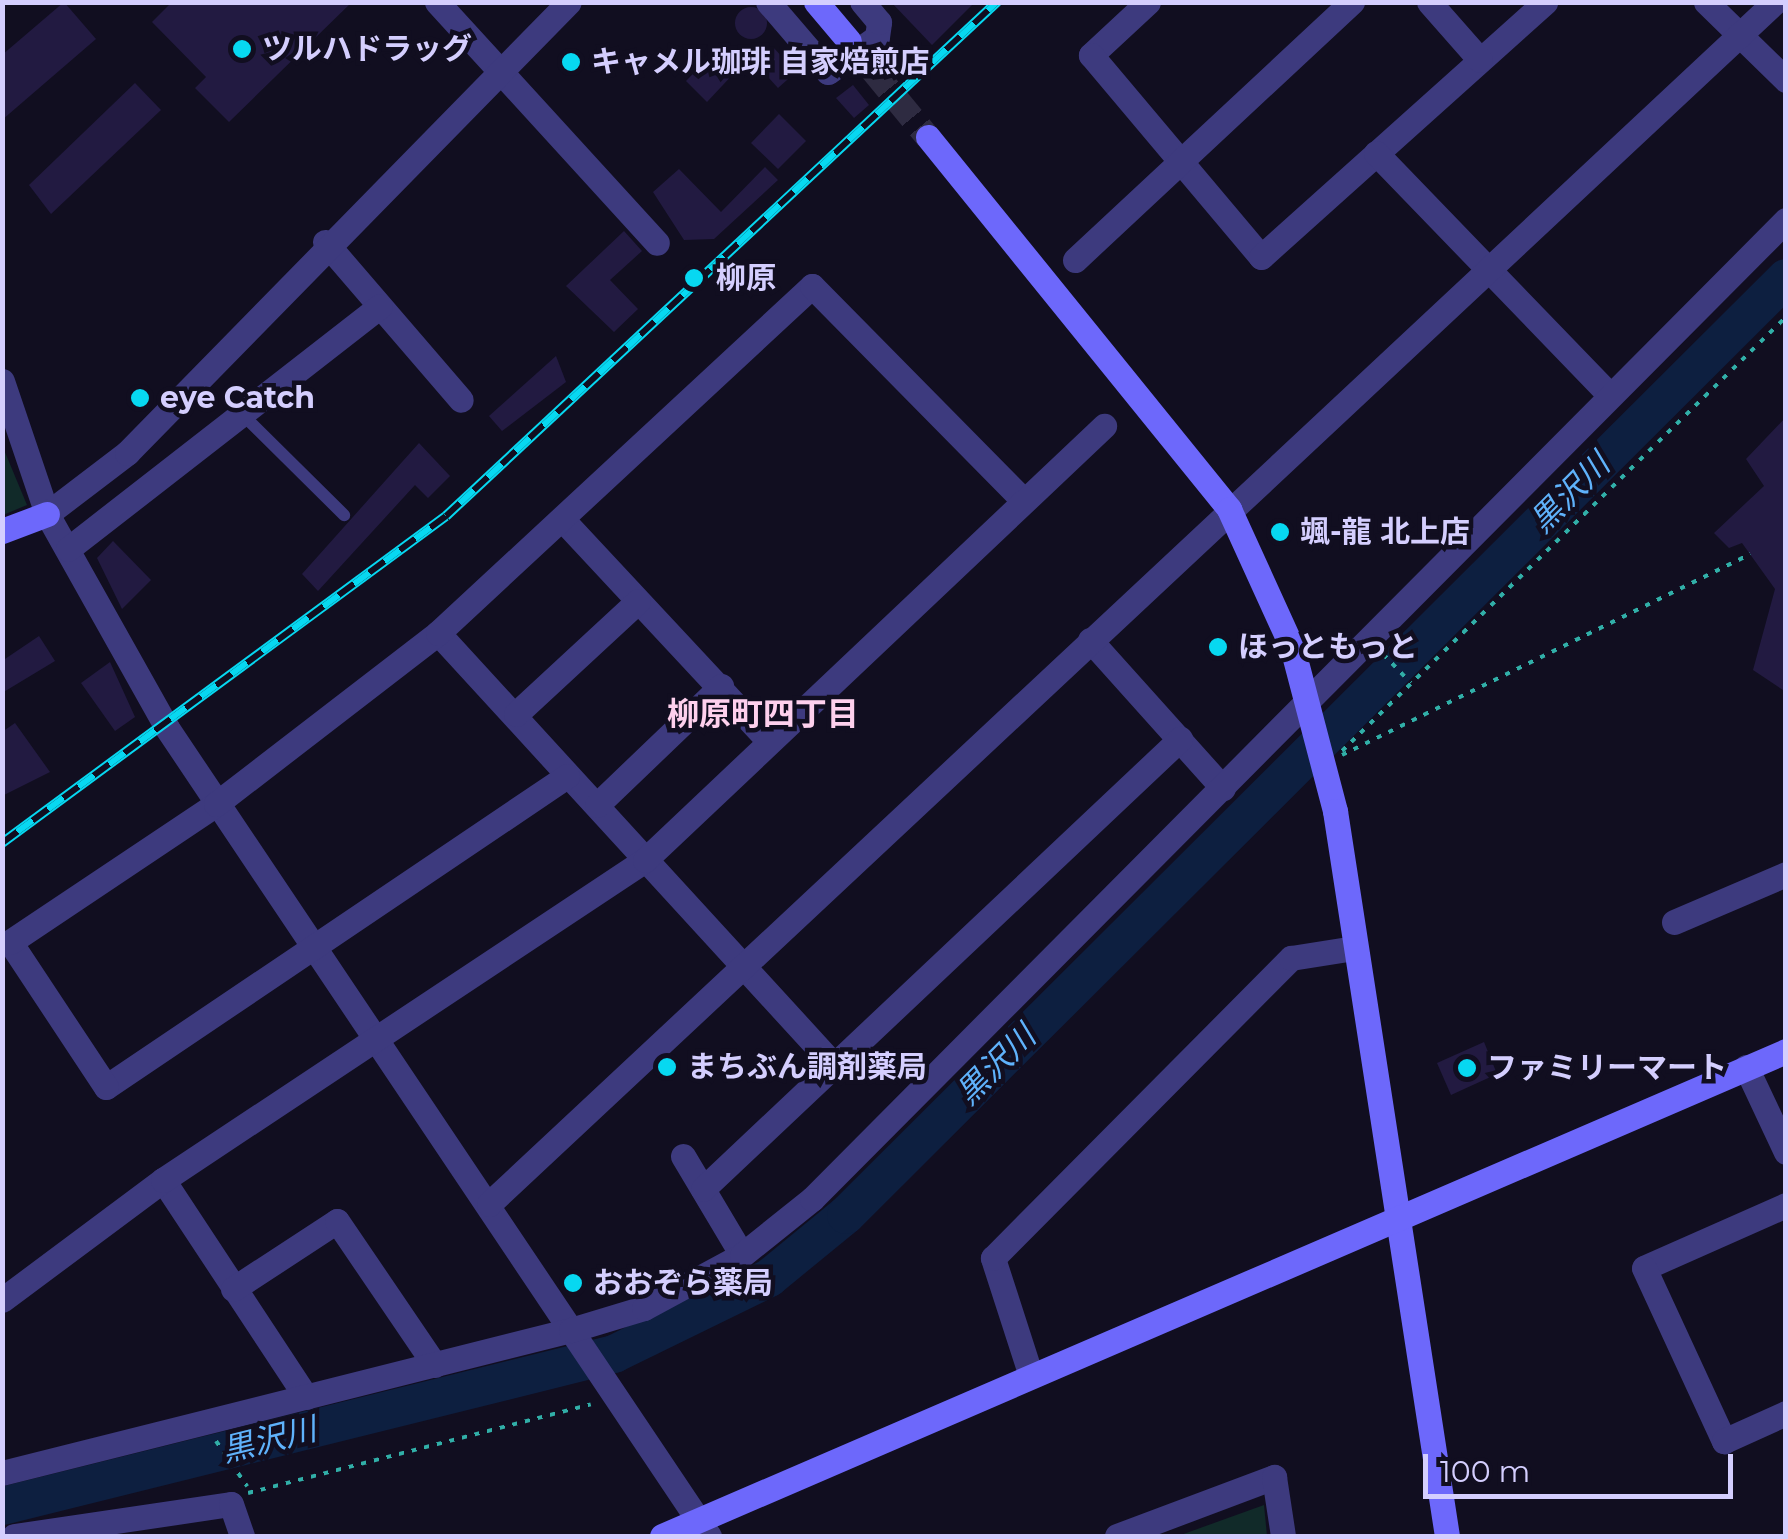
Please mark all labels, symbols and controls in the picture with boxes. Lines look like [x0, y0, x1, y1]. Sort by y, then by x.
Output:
place label: ツルハドラッグ [262, 31, 472, 67]
marker: ツルハドラッグ [231, 38, 253, 60]
place label: キャメル珈琲 自家焙煎店 [591, 44, 929, 80]
marker: キャメル珈琲 自家焙煎店 [560, 51, 582, 73]
place label: 柳原 [716, 260, 776, 296]
marker: 柳原 [681, 265, 707, 291]
place label: eye Catch [160, 380, 315, 416]
marker: eye Catch [129, 387, 151, 409]
water label: 黒沢川 [1522, 445, 1618, 541]
place label: 颯-龍 北上店 [1300, 514, 1470, 550]
marker: 颯-龍 北上店 [1269, 521, 1291, 543]
place label: ほっともっと [1238, 629, 1418, 665]
marker: ほっともっと [1207, 636, 1229, 658]
district label: 柳原町四丁目 [667, 695, 859, 733]
water label: 黒沢川 [948, 1017, 1044, 1113]
place label: まちぶん調剤薬局 [687, 1049, 927, 1085]
place label: ファミリーマート [1487, 1050, 1727, 1086]
marker: まちぶん調剤薬局 [656, 1056, 678, 1078]
marker: ファミリーマート [1456, 1057, 1478, 1079]
place label: おおぞら薬局 [593, 1265, 773, 1301]
marker: おおぞら薬局 [562, 1272, 584, 1294]
water label: 黒沢川 [218, 1410, 320, 1470]
scale bar [1428, 1434, 1738, 1496]
text: 100 m [1440, 1453, 1530, 1490]

